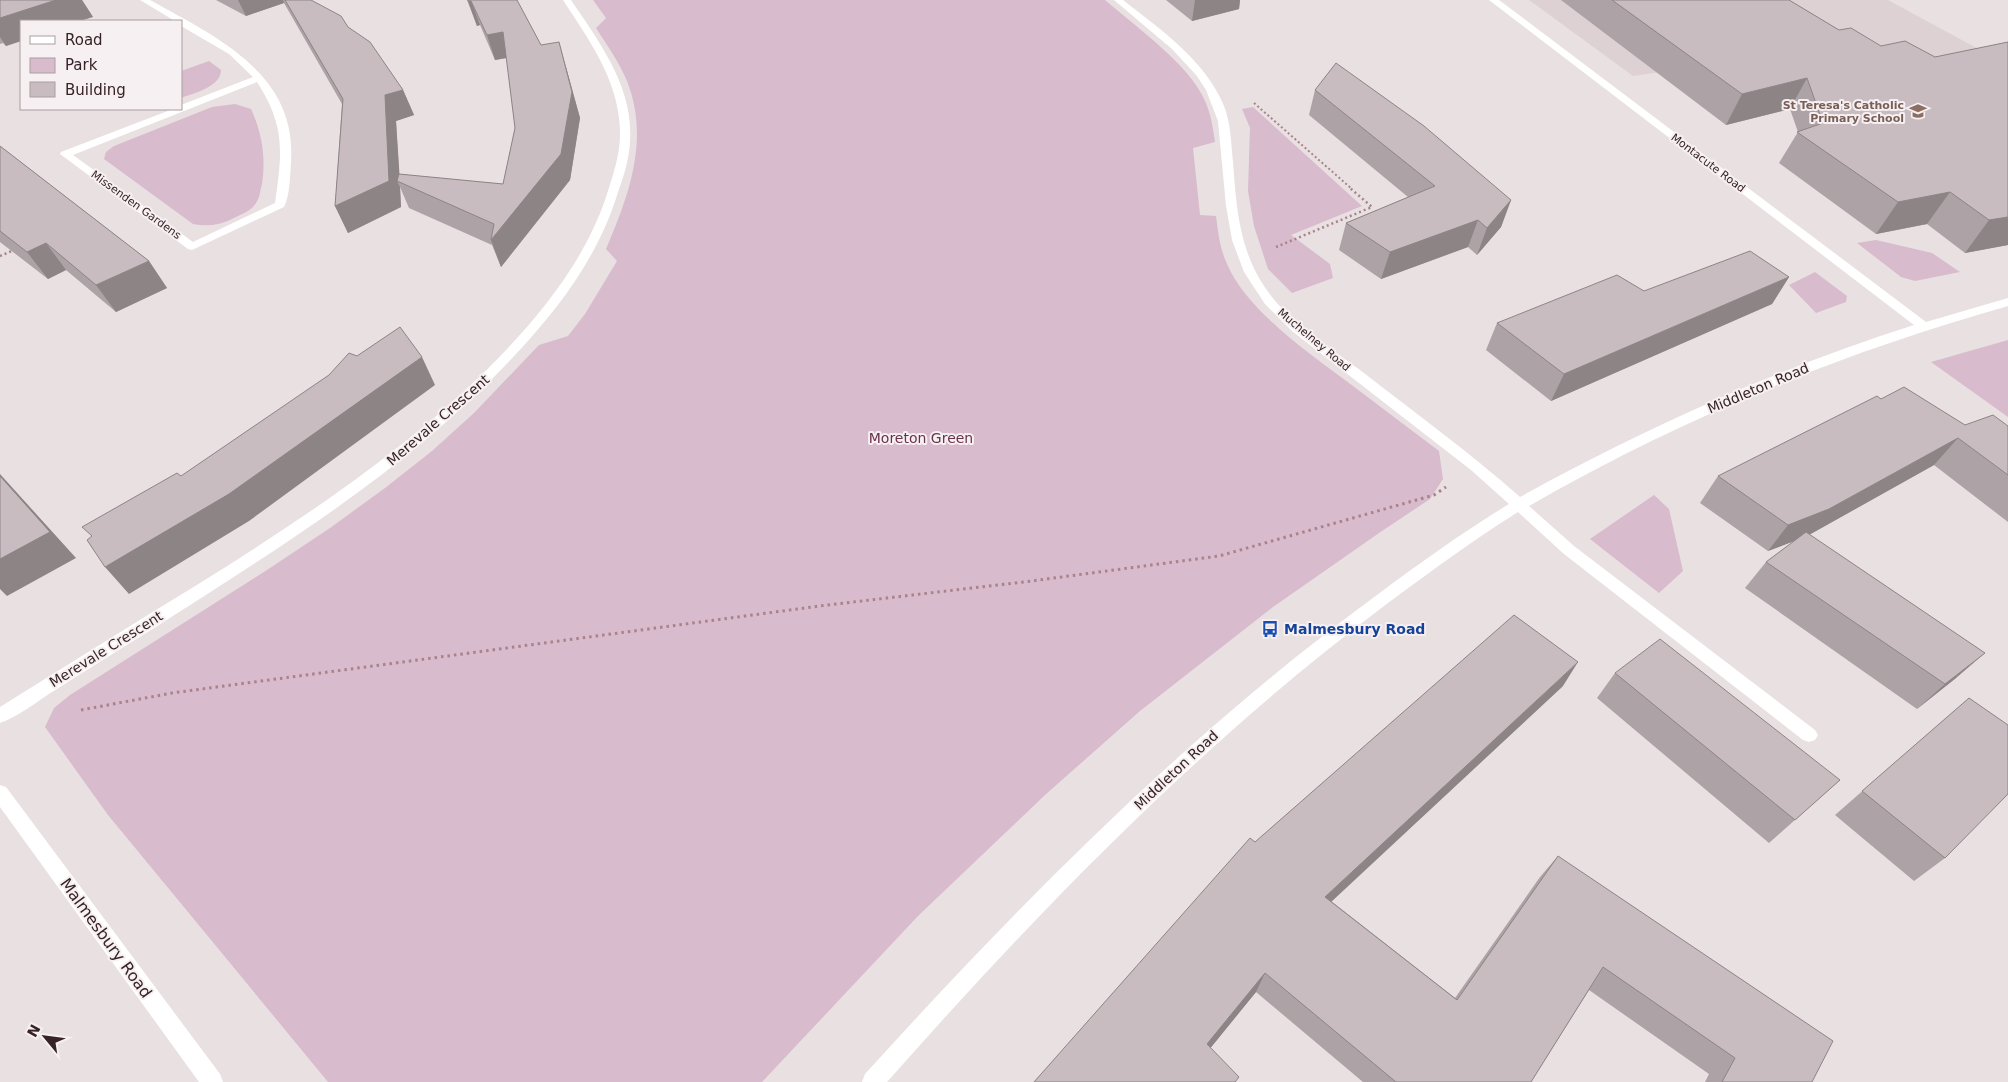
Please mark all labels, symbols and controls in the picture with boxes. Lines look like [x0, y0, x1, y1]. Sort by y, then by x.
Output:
legend [20, 20, 182, 110]
text: Road [65, 31, 103, 49]
text: Park [65, 56, 98, 74]
text: Building [65, 81, 126, 99]
place label: St Teresa's Catholic Primary School [1783, 99, 1904, 125]
school or university icon: St Teresa's Catholic Primary School [1908, 101, 1928, 121]
street label: Montacute Road [1668, 131, 1748, 195]
street label: Missenden Gardens [88, 168, 184, 242]
street label: Muchelney Road [1275, 306, 1353, 374]
street label: Middleton Road [1705, 359, 1811, 417]
street label: Merevale Crescent [384, 371, 493, 469]
park label: Moreton Green [869, 430, 973, 446]
street label: Merevale Crescent [46, 607, 166, 690]
bus stop icon: Malmesbury Road [1260, 619, 1280, 639]
place label: Malmesbury Road [1284, 621, 1425, 637]
street label: Middleton Road [1131, 727, 1221, 813]
street label: Malmesbury Road [56, 874, 156, 1002]
north arrow [20, 1012, 70, 1062]
text: N [24, 1022, 43, 1040]

